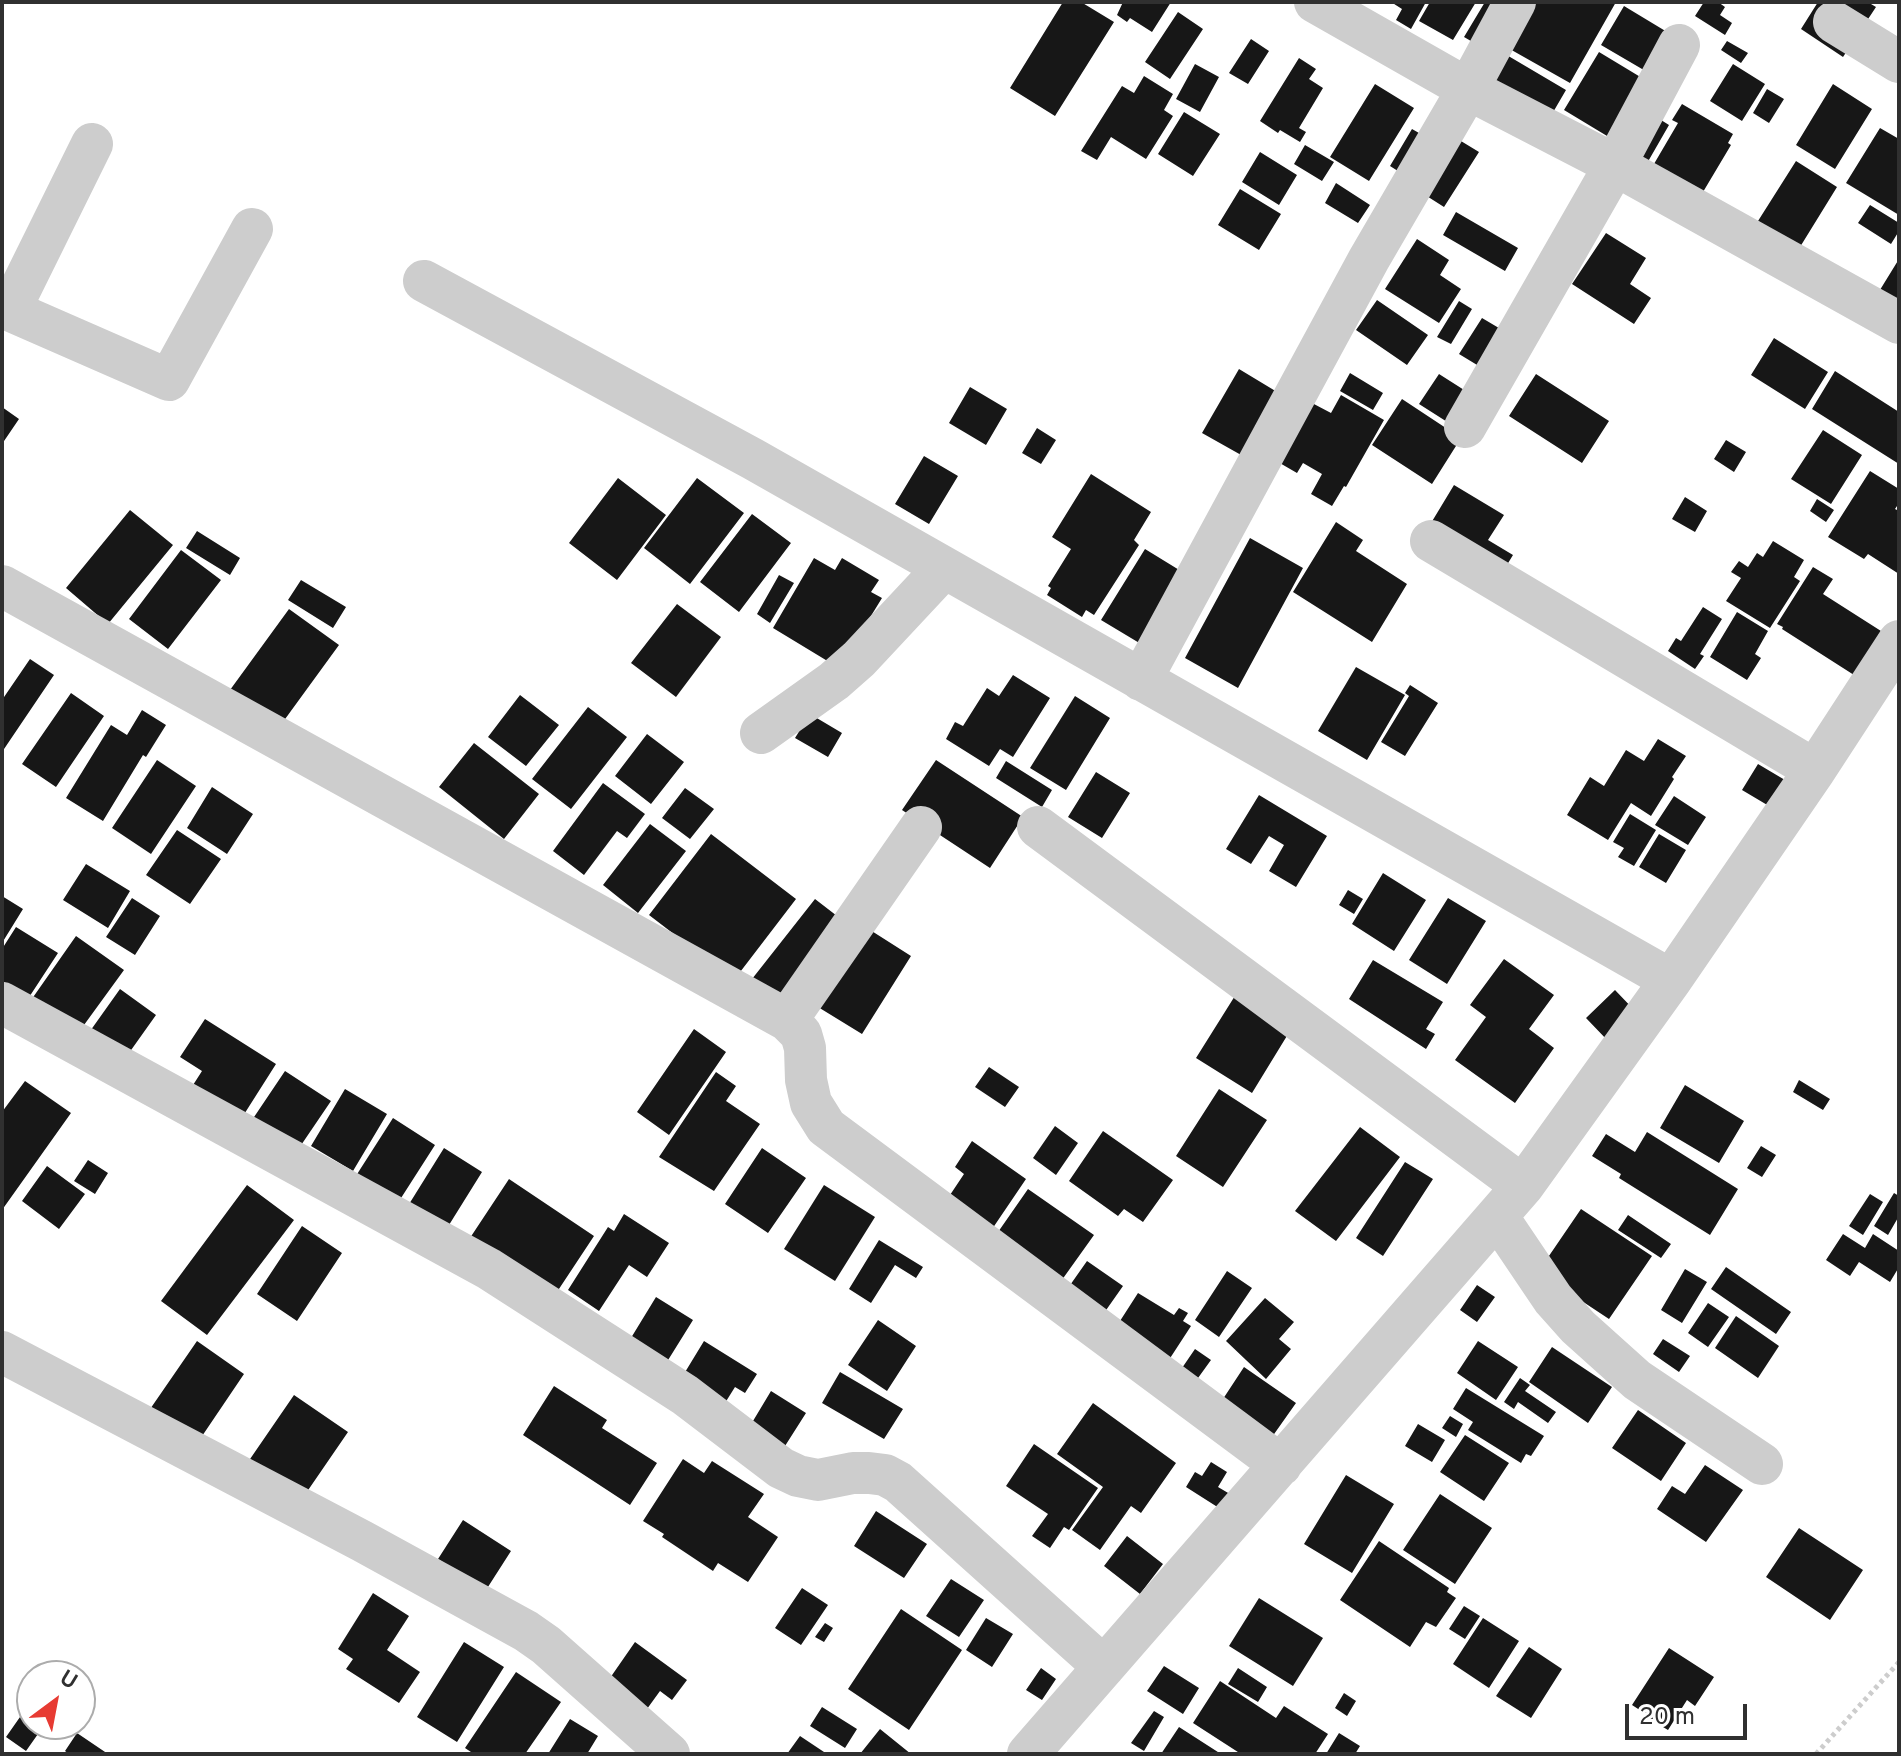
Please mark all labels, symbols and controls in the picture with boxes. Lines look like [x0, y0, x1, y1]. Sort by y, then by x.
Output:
north arrow [16, 1660, 96, 1740]
text: U [54, 1665, 82, 1697]
scale bar [1629, 1688, 1751, 1738]
text: 20 m [1639, 1703, 1695, 1733]

